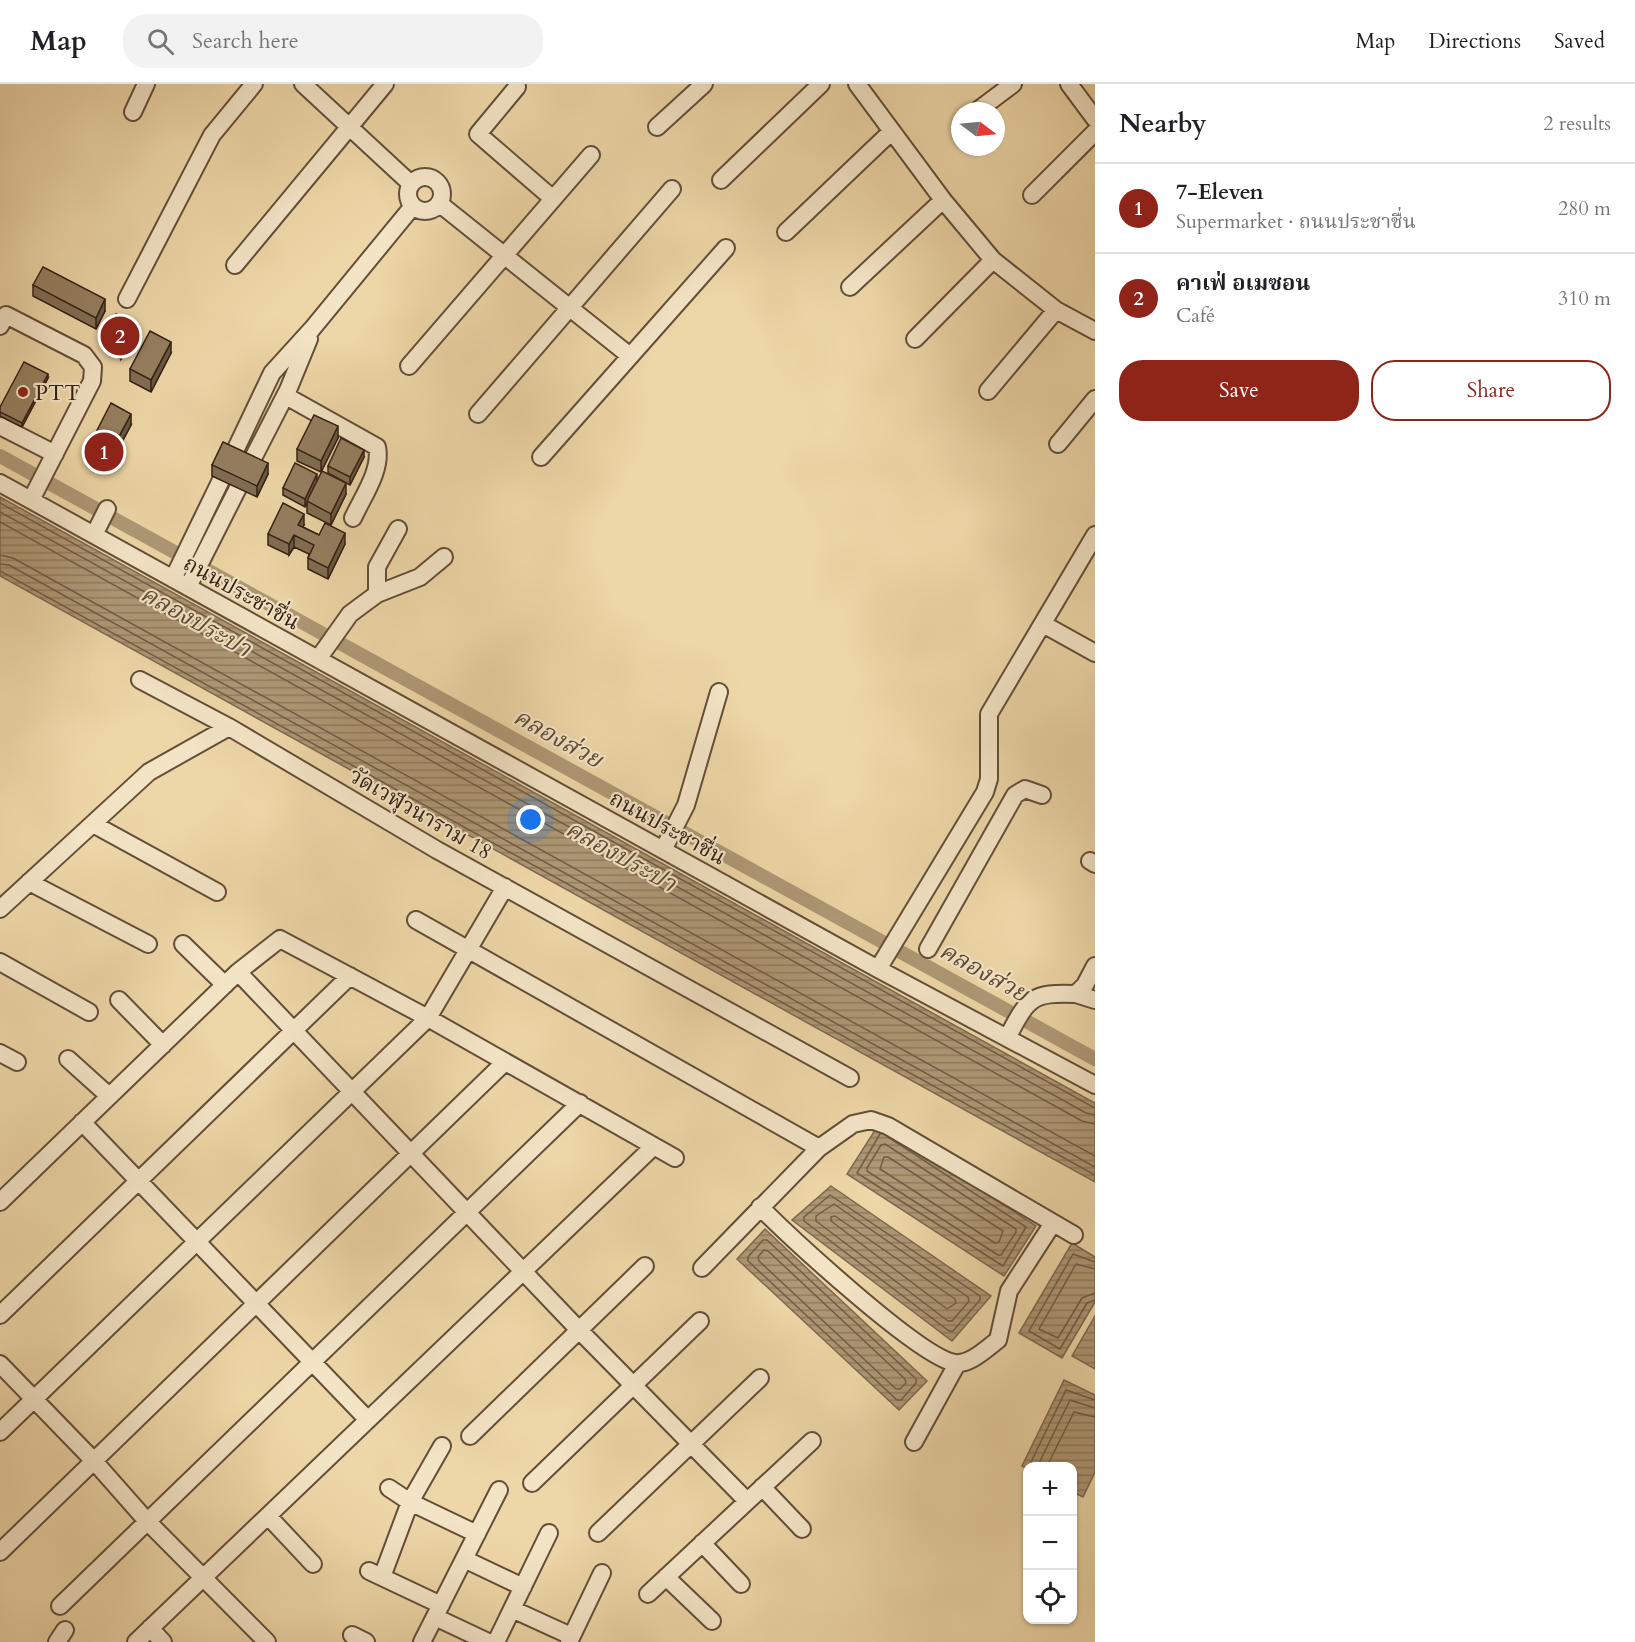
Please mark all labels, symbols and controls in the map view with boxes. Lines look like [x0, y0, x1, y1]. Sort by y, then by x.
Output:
search box [123, 14, 543, 68]
text: Map [30, 22, 87, 60]
icon: search [144, 25, 177, 58]
text: Search here [192, 26, 299, 56]
text: Map [1355, 27, 1395, 56]
text: Directions [1428, 27, 1521, 56]
text: Saved [1554, 27, 1605, 56]
north arrow [951, 102, 1005, 156]
text: Nearby [1119, 106, 1207, 141]
text: 2 results [1543, 110, 1611, 137]
text: 7-Eleven [1176, 177, 1264, 207]
text: 1 [1133, 195, 1144, 222]
text: 280 m [1558, 195, 1611, 222]
text: Supermarket · ถนนประชาชื่น [1176, 208, 1416, 235]
text: คาเฟ่ อเมซอน [1176, 268, 1310, 298]
text: 2 [1133, 285, 1144, 312]
text: 310 m [1558, 285, 1611, 312]
text: Café [1176, 302, 1215, 329]
pin: 2 [100, 314, 140, 358]
button: Save [1119, 360, 1359, 421]
button: Share [1371, 360, 1611, 421]
place label: PTT [35, 378, 80, 408]
marker: PTT [16, 385, 30, 399]
pin: 1 [84, 430, 124, 475]
street label: ถนนประชาชื่น [178, 547, 306, 637]
water label: คลองประปา [135, 578, 258, 666]
water label: คลองส่วย [507, 700, 610, 777]
street label: วัดเวฬุวนาราม 18 [343, 761, 498, 867]
street label: ถนนประชาชื่น [604, 782, 732, 872]
your location [516, 805, 545, 834]
water label: คลองประปา [560, 813, 683, 901]
water label: คลองส่วย [933, 934, 1036, 1011]
map controls [1023, 1462, 1077, 1624]
button: + [1023, 1462, 1077, 1516]
button: − [1023, 1516, 1077, 1570]
button: locate [1023, 1570, 1077, 1624]

